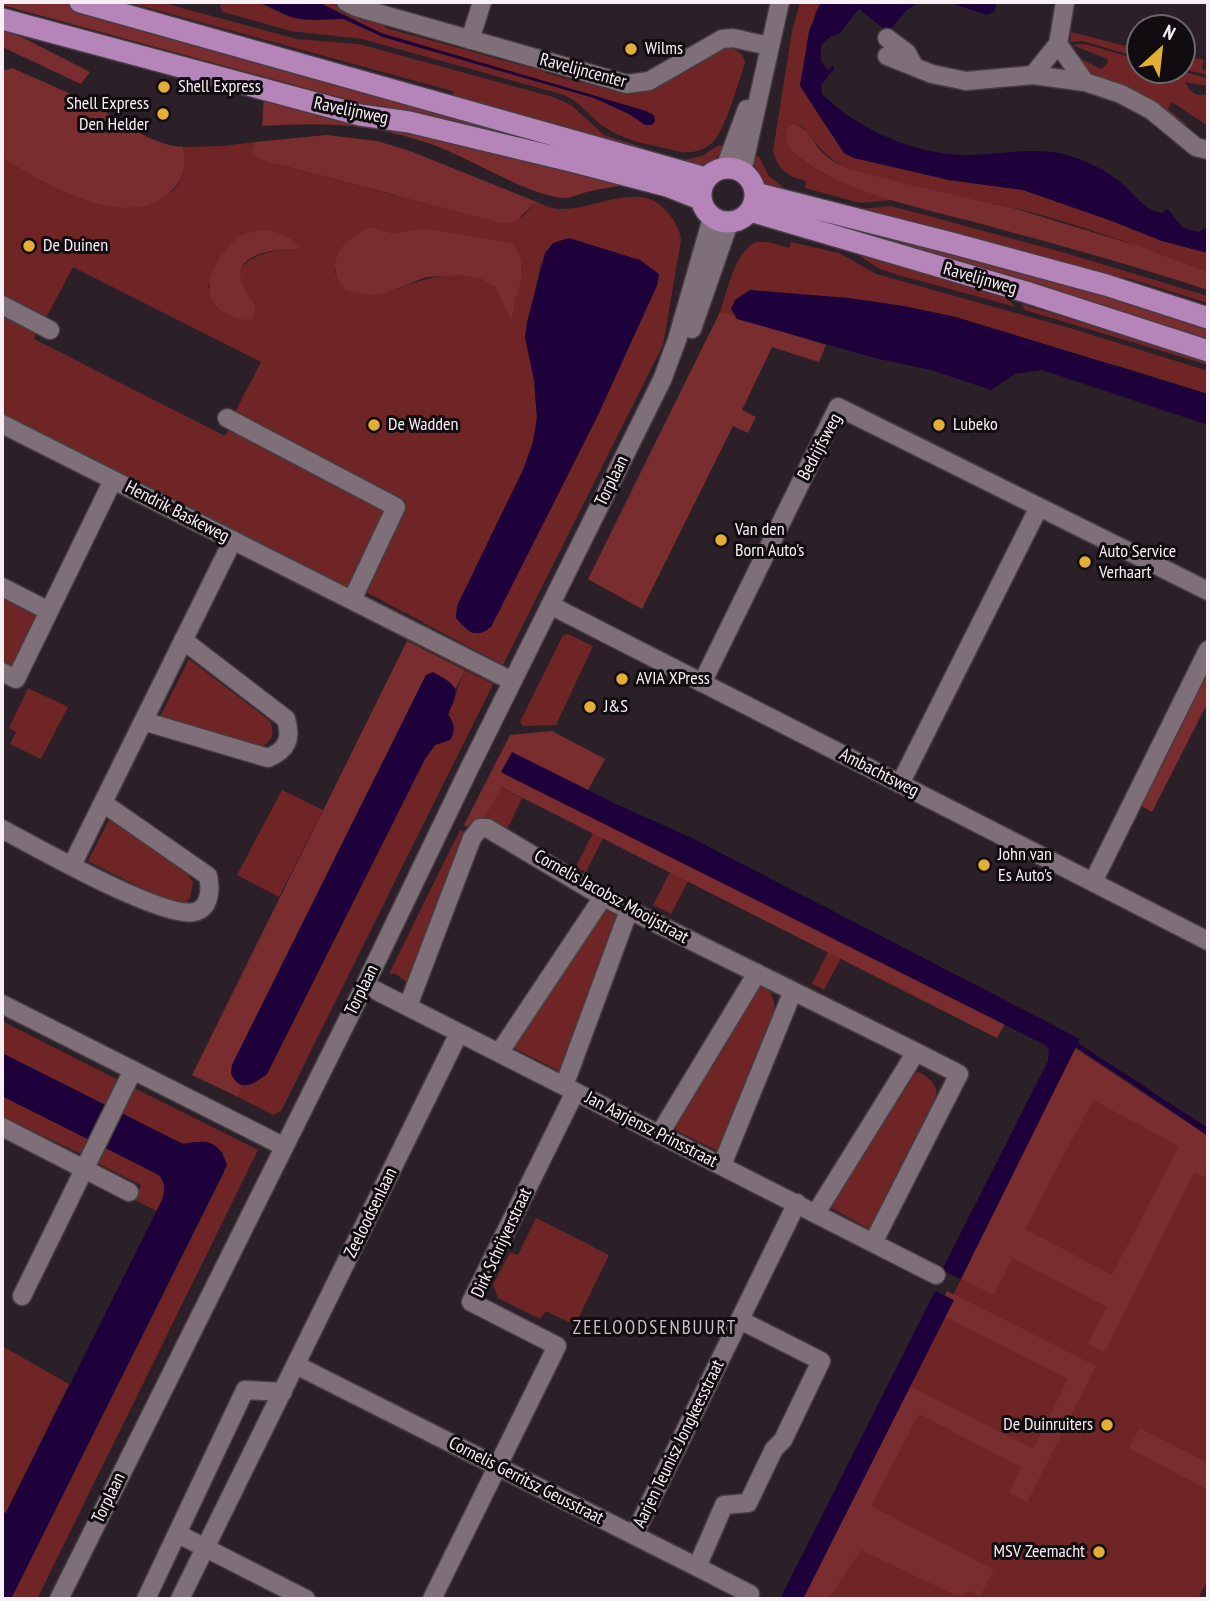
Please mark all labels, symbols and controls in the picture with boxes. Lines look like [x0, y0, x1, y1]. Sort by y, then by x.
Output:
north arrow [1126, 14, 1196, 84]
text: N [1160, 19, 1180, 45]
place label: Wilms [645, 38, 683, 60]
marker: Wilms [623, 41, 639, 57]
street label: Ravelijncenter [537, 49, 629, 93]
place label: Shell Express [178, 76, 261, 98]
marker: Shell Express [156, 79, 172, 95]
place label: Shell Express Den Helder [66, 93, 149, 136]
street label: Ravelijnweg [312, 93, 390, 129]
marker: Shell Express Den Helder [155, 106, 171, 122]
place label: De Duinen [43, 235, 108, 257]
marker: De Duinen [21, 238, 37, 254]
street label: Ravelijnweg [941, 258, 1019, 300]
street label: Bedrijfsweg [793, 410, 847, 484]
place label: De Wadden [388, 414, 458, 436]
place label: Lubeko [953, 414, 998, 436]
marker: De Wadden [366, 417, 382, 433]
marker: Lubeko [931, 417, 947, 433]
street label: Torplaan [591, 452, 633, 510]
street label: Hendrik Baskeweg [121, 477, 233, 547]
place label: Van den Born Auto's [735, 519, 804, 562]
marker: Van den Born Auto's [713, 532, 729, 548]
place label: Auto Service Verhaart [1099, 541, 1176, 584]
marker: Auto Service Verhaart [1077, 554, 1093, 570]
place label: AVIA XPress [636, 668, 710, 690]
marker: AVIA XPress [614, 671, 630, 687]
place label: J&S [604, 696, 628, 718]
marker: J&S [582, 699, 598, 715]
street label: Ambachtsweg [836, 744, 922, 802]
place label: John van Es Auto's [998, 844, 1052, 886]
street label: Cornelis Jacobsz Mooijstraat [530, 845, 692, 949]
marker: John van Es Auto's [976, 857, 992, 873]
street label: Torplaan [341, 961, 383, 1019]
street label: Jan Aarjensz Prinsstraat [581, 1087, 721, 1173]
street label: Zeeloodsenlaan [340, 1165, 402, 1261]
street label: Dirk Schrijverstraat [467, 1185, 537, 1301]
district label: ZEELOODSENBUURT [575, 1318, 735, 1340]
street label: Aarjen Teunisz Jongkeesstraat [629, 1357, 729, 1531]
place label: De Duinruiters [1003, 1414, 1093, 1436]
marker: De Duinruiters [1099, 1417, 1115, 1433]
street label: Cornelis Gerritsz Geusstraat [445, 1433, 607, 1529]
street label: Torplaan [88, 1469, 130, 1527]
place label: MSV Zeemacht [994, 1541, 1085, 1563]
marker: MSV Zeemacht [1091, 1544, 1107, 1560]

